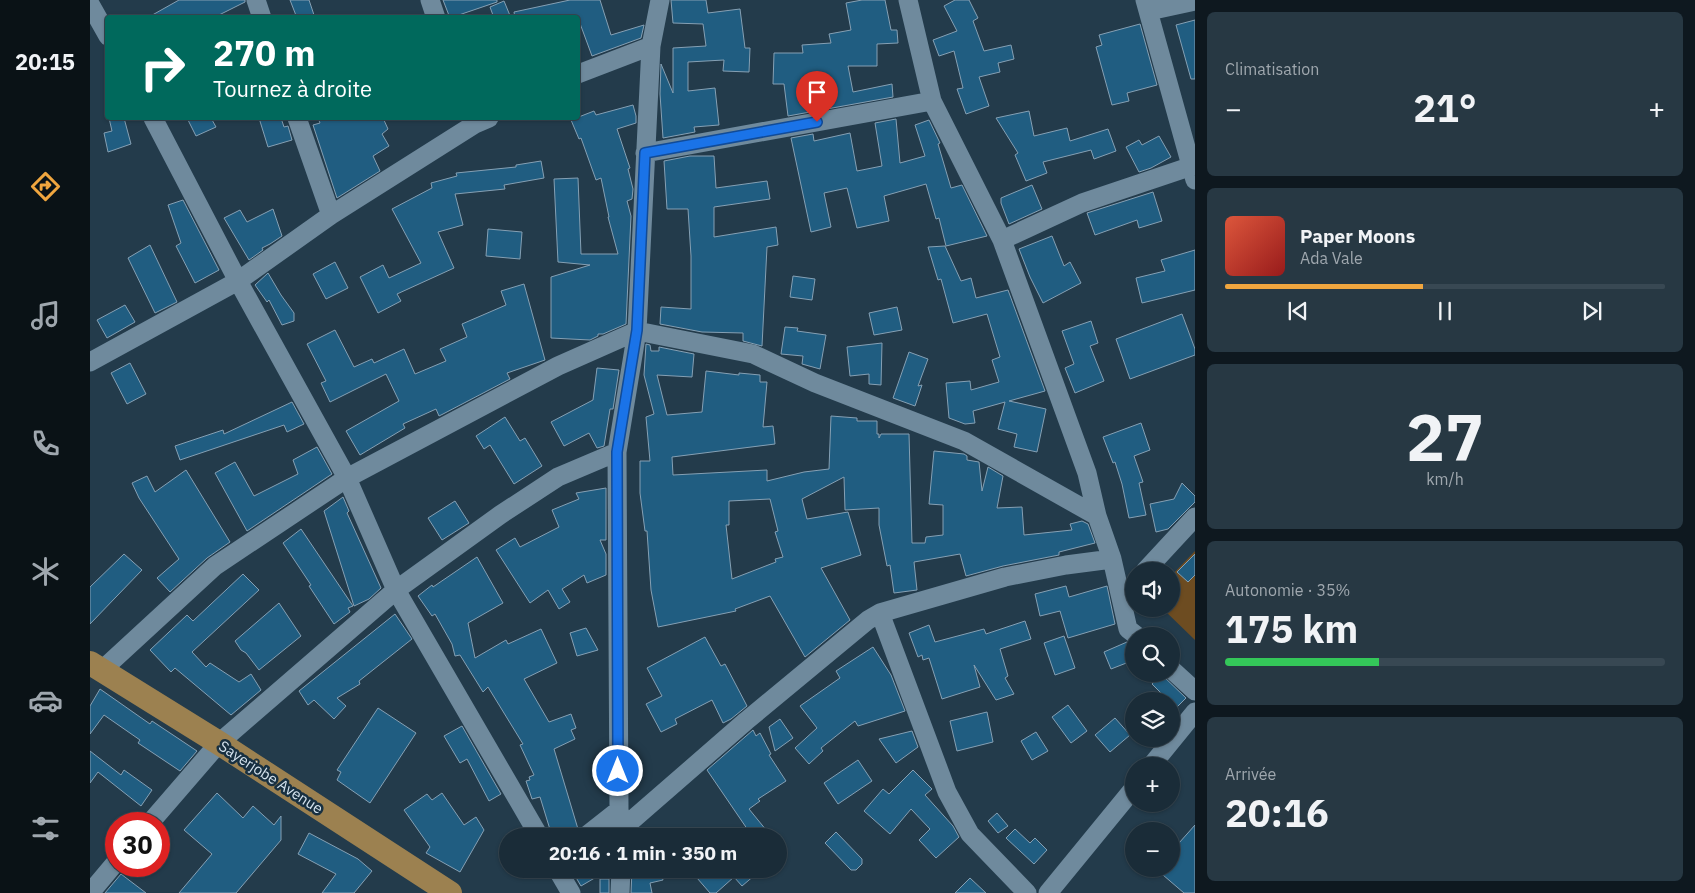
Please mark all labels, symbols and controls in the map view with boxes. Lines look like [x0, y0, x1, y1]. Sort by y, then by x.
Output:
text: 270 m [213, 30, 316, 76]
icon: right [130, 35, 195, 100]
text: 20:15 [15, 47, 75, 76]
text: Climatisation [1225, 59, 1319, 79]
pin [796, 71, 838, 122]
text: Tournez à droite [213, 74, 372, 103]
icon: arrive [803, 78, 831, 106]
text: 21° [1413, 83, 1477, 132]
text: − [1225, 90, 1242, 127]
text: + [1648, 90, 1665, 127]
icon: directions [28, 169, 63, 204]
text: Paper Moons [1300, 224, 1415, 248]
text: Ada Vale [1300, 248, 1363, 268]
icon: previous [1284, 297, 1312, 325]
icon: pause [1431, 297, 1459, 325]
icon: next [1578, 297, 1606, 325]
icon: music [28, 298, 63, 333]
text: 27 [1406, 394, 1484, 479]
icon: phone [28, 426, 63, 461]
text: km/h [1426, 469, 1464, 489]
icon: climate [28, 554, 63, 589]
map controls [1125, 562, 1180, 877]
button: sound [1125, 562, 1180, 617]
text: Autonomie · 35% [1225, 580, 1350, 600]
text: 175 km [1225, 604, 1358, 653]
button: search [1125, 627, 1180, 682]
icon: car [28, 683, 63, 718]
button: layers [1125, 692, 1180, 747]
street label: Sayerjobe Avenue [215, 736, 327, 818]
position arrow [591, 744, 643, 796]
button: + [1125, 757, 1180, 812]
text: Arrivée [1225, 764, 1276, 784]
text: 20:16 [1225, 788, 1329, 837]
icon: filters [28, 811, 63, 846]
speed limit sign: 30 [105, 812, 170, 877]
button: − [1125, 822, 1180, 877]
text: 20:16 · 1 min · 350 m [549, 841, 737, 865]

